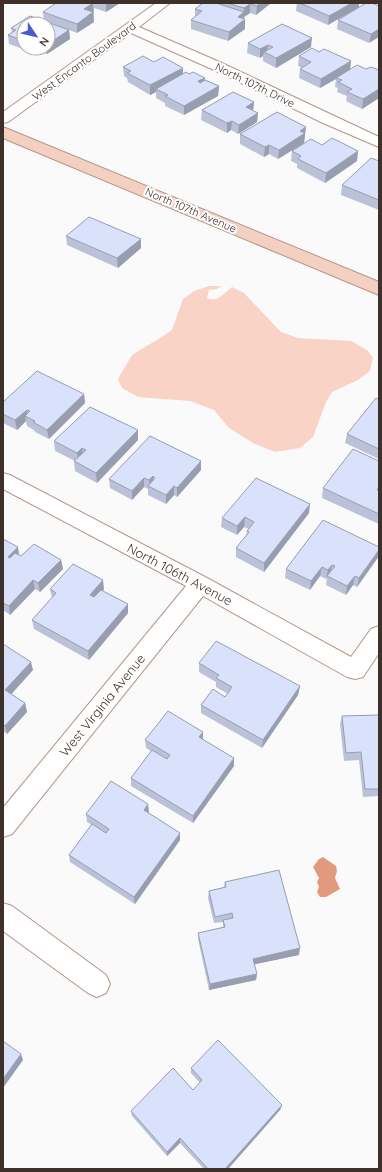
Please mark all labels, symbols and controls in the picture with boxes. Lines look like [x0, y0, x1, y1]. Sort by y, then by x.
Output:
north arrow [16, 16, 56, 56]
street label: West Encanto Boulevard [29, 19, 139, 103]
text: N [36, 34, 52, 49]
street label: North 107th Drive [213, 60, 297, 110]
street label: North 107th Avenue [143, 184, 239, 236]
street label: North 106th Avenue [125, 539, 235, 609]
street label: West Virginia Avenue [56, 651, 148, 759]

